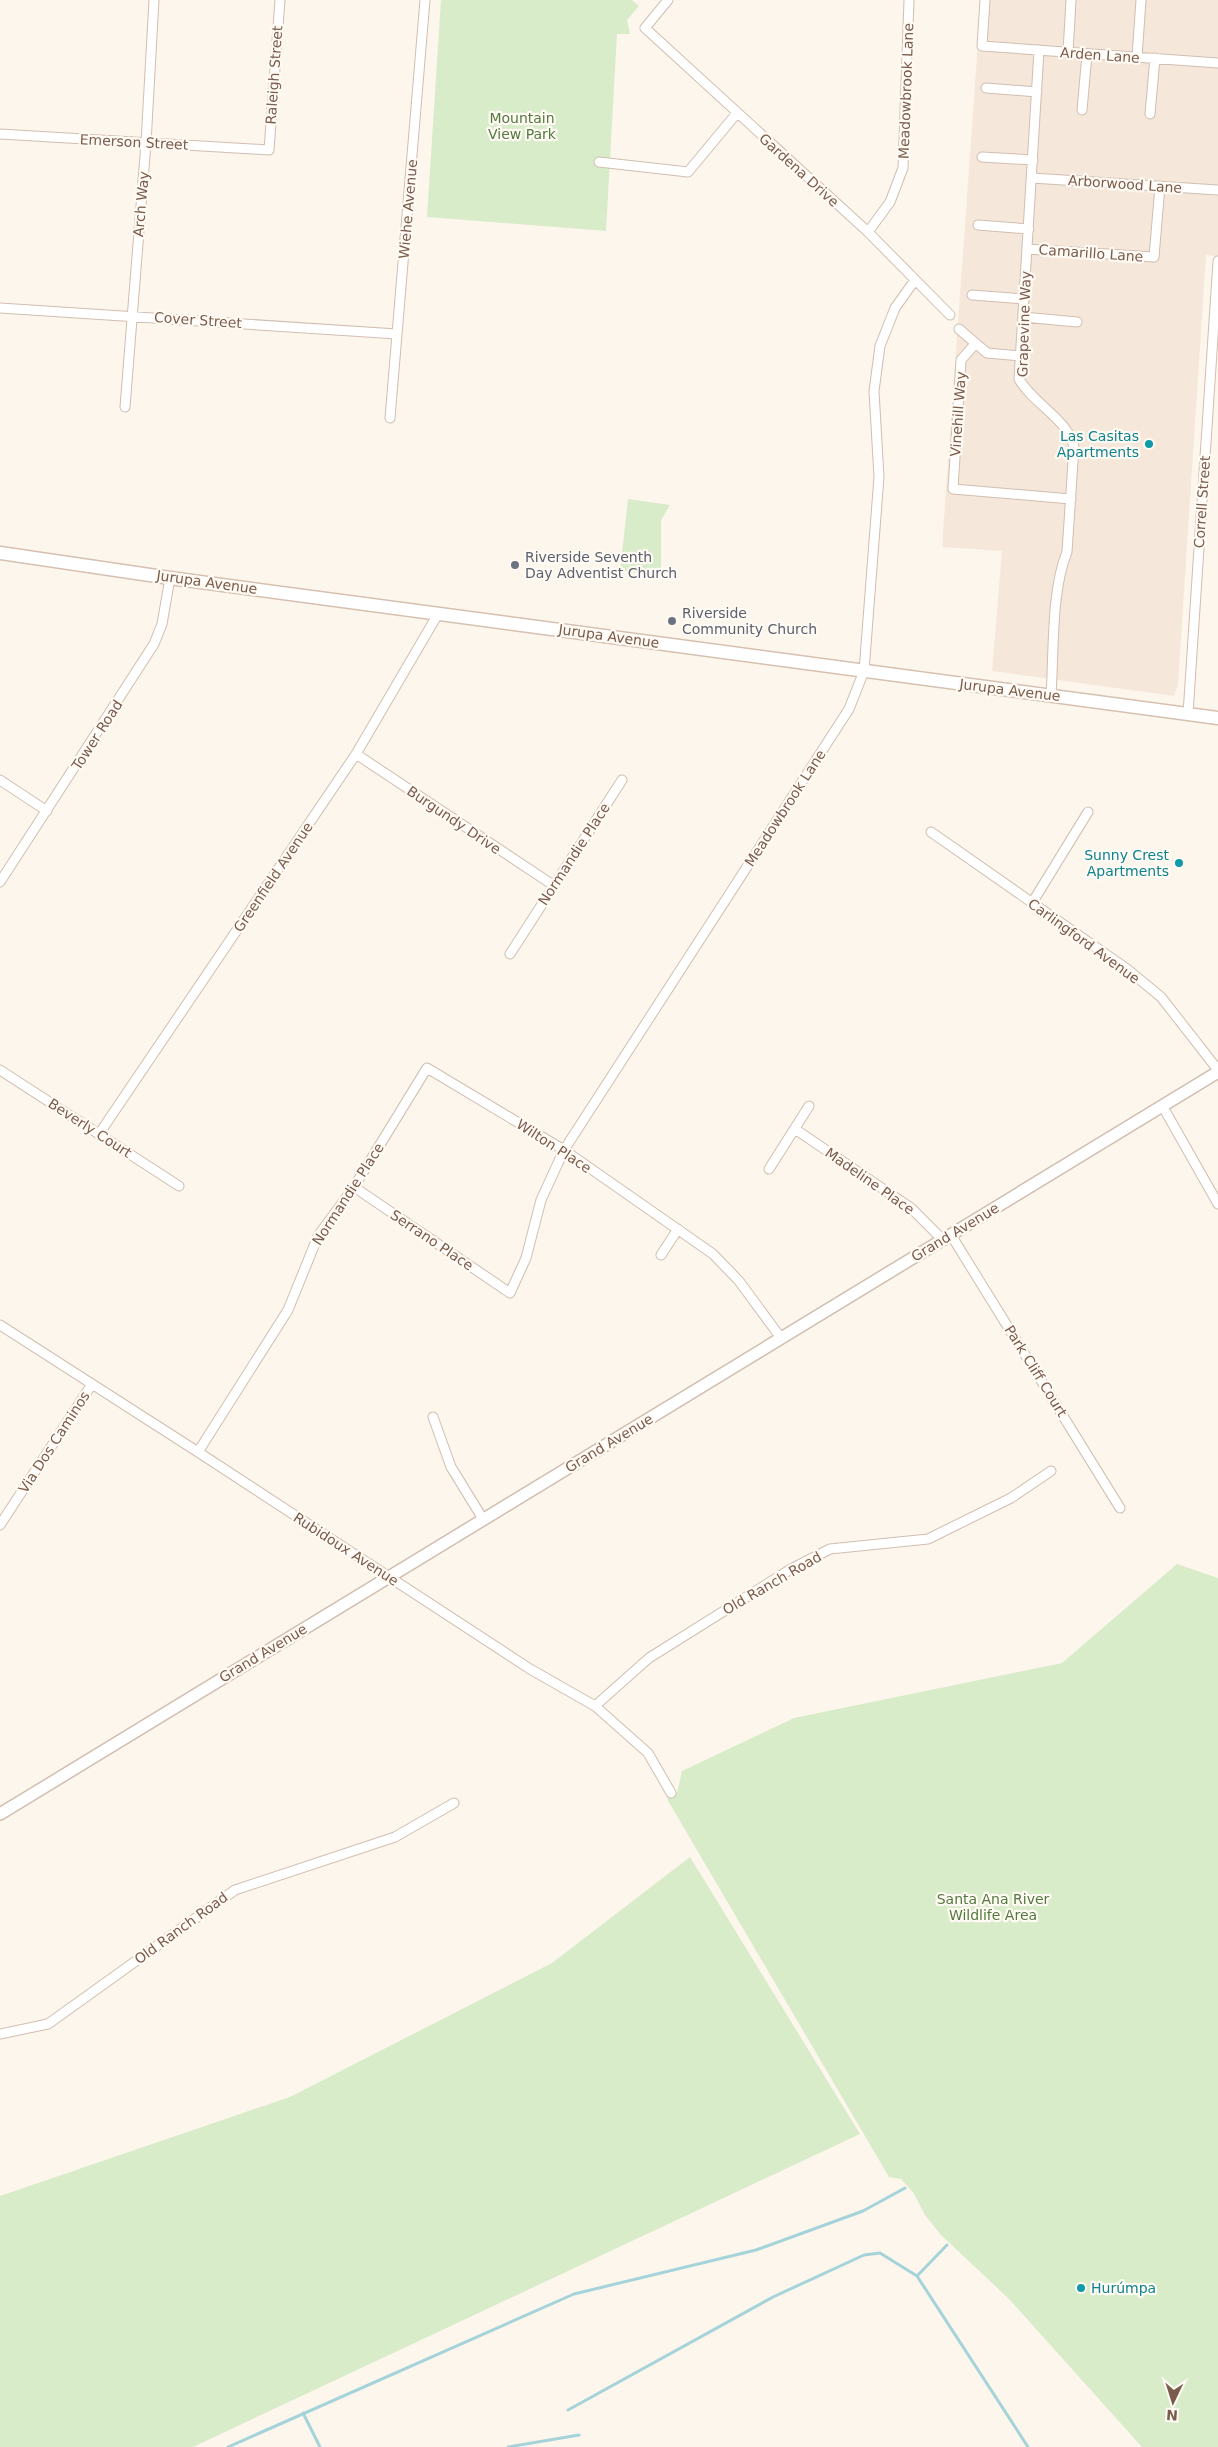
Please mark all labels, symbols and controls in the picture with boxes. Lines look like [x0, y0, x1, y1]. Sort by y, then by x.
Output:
street label: Meadowbrook Lane [896, 23, 916, 159]
street label: Raleigh Street [263, 24, 285, 125]
street label: Arden Lane [1060, 44, 1140, 66]
park label: Mountain View Park [488, 110, 557, 142]
street label: Gardena Drive [756, 130, 842, 210]
street label: Emerson Street [79, 131, 189, 153]
street label: Wiehe Avenue [396, 158, 420, 260]
street label: Arch Way [130, 170, 152, 238]
street label: Arborwood Lane [1067, 172, 1183, 196]
street label: Camarillo Lane [1038, 241, 1144, 265]
street label: Grapevine Way [1014, 270, 1034, 378]
street label: Cover Street [154, 309, 243, 331]
street label: Vinehill Way [947, 371, 969, 457]
place label: Las Casitas Apartments [1057, 428, 1139, 460]
marker: Las Casitas Apartments [1143, 438, 1155, 450]
street label: Correll Street [1191, 455, 1213, 549]
place label: Riverside Seventh Day Adventist Church [525, 549, 677, 581]
marker: Riverside Seventh Day Adventist Church [509, 559, 521, 571]
street label: Jurupa Avenue [155, 567, 258, 597]
place label: Riverside Community Church [682, 605, 817, 637]
marker: Riverside Community Church [666, 615, 678, 627]
street label: Jurupa Avenue [557, 621, 660, 651]
street label: Jurupa Avenue [958, 676, 1061, 704]
street label: Tower Road [68, 697, 126, 774]
street label: Meadowbrook Lane [741, 747, 829, 869]
street label: Burgundy Drive [404, 783, 504, 857]
street label: Normandie Place [535, 800, 613, 908]
street label: Greenfield Avenue [230, 819, 316, 935]
place label: Sunny Crest Apartments [1084, 847, 1169, 879]
marker: Sunny Crest Apartments [1173, 857, 1185, 869]
street label: Carlingford Avenue [1025, 895, 1143, 987]
street label: Beverly Court [45, 1095, 135, 1161]
street label: Wilton Place [514, 1116, 594, 1176]
street label: Normandie Place [309, 1140, 387, 1248]
street label: Madeline Place [822, 1144, 918, 1218]
street label: Grand Avenue [908, 1200, 1002, 1264]
street label: Serrano Place [388, 1206, 476, 1274]
street label: Park Cliff Court [1001, 1322, 1071, 1420]
street label: Via Dos Caminos [15, 1388, 93, 1496]
street label: Grand Avenue [562, 1411, 656, 1475]
street label: Rubidoux Avenue [291, 1509, 401, 1589]
street label: Old Ranch Road [720, 1548, 824, 1618]
street label: Grand Avenue [216, 1621, 310, 1685]
street label: Old Ranch Road [131, 1889, 231, 1967]
park label: Santa Ana River Wildlife Area [937, 1891, 1050, 1923]
place label: Hurúmpa [1091, 2280, 1156, 2296]
marker: Hurúmpa [1075, 2282, 1087, 2294]
north arrow [1148, 2377, 1198, 2427]
text: N [1166, 2407, 1178, 2423]

